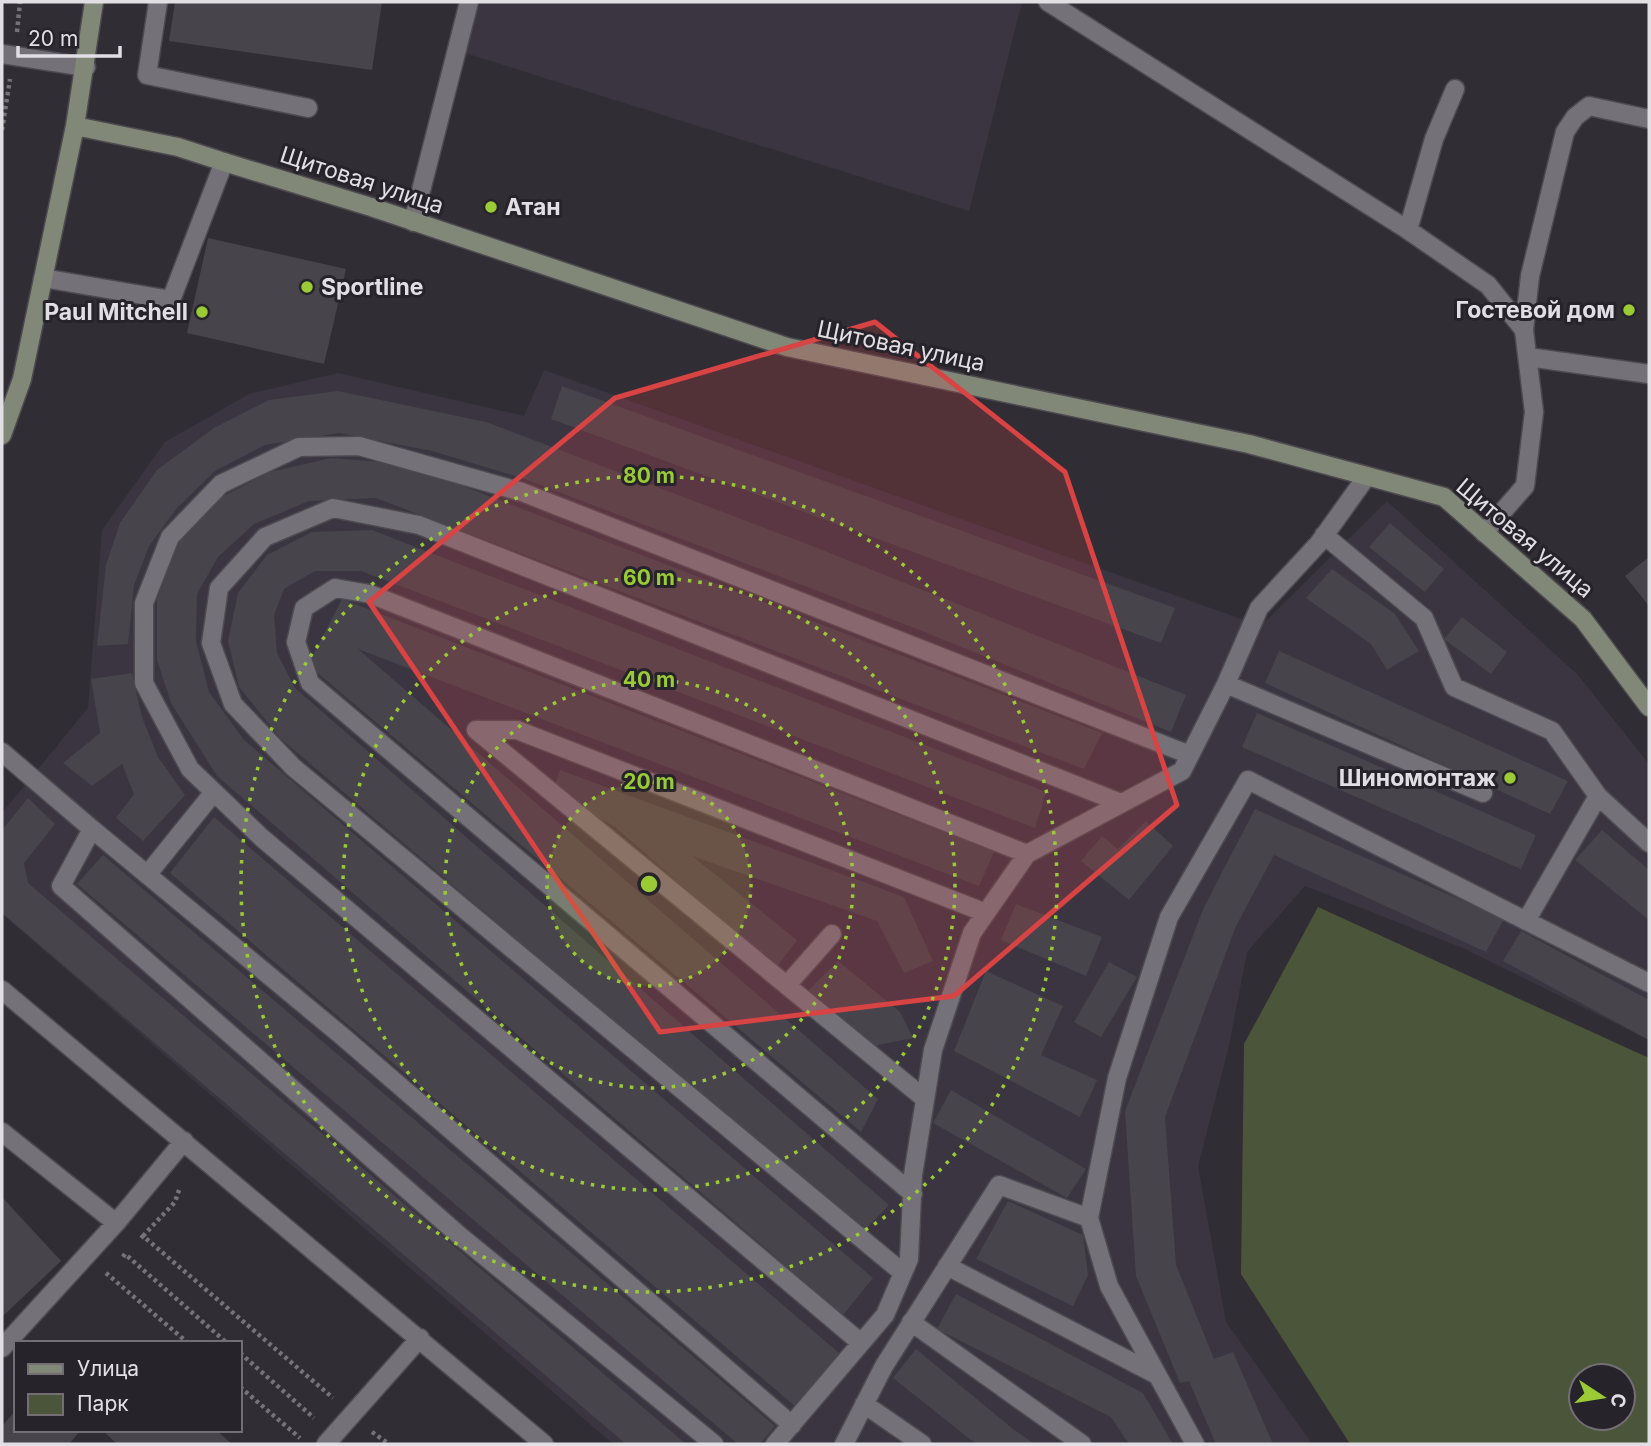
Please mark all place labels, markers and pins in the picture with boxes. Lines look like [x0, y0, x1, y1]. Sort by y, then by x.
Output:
place label: Атан [505, 193, 561, 221]
marker: Атан [483, 199, 499, 215]
place label: Sportline [321, 273, 423, 301]
marker: Sportline [299, 279, 315, 295]
place label: Гостевой дом [1456, 296, 1615, 324]
place label: Paul Mitchell [44, 298, 188, 326]
marker: Гостевой дом [1621, 302, 1637, 318]
marker: Paul Mitchell [194, 304, 210, 320]
place label: Шиномонтаж [1339, 764, 1496, 792]
marker: Шиномонтаж [1502, 770, 1518, 786]
centre of rings [637, 872, 661, 896]

